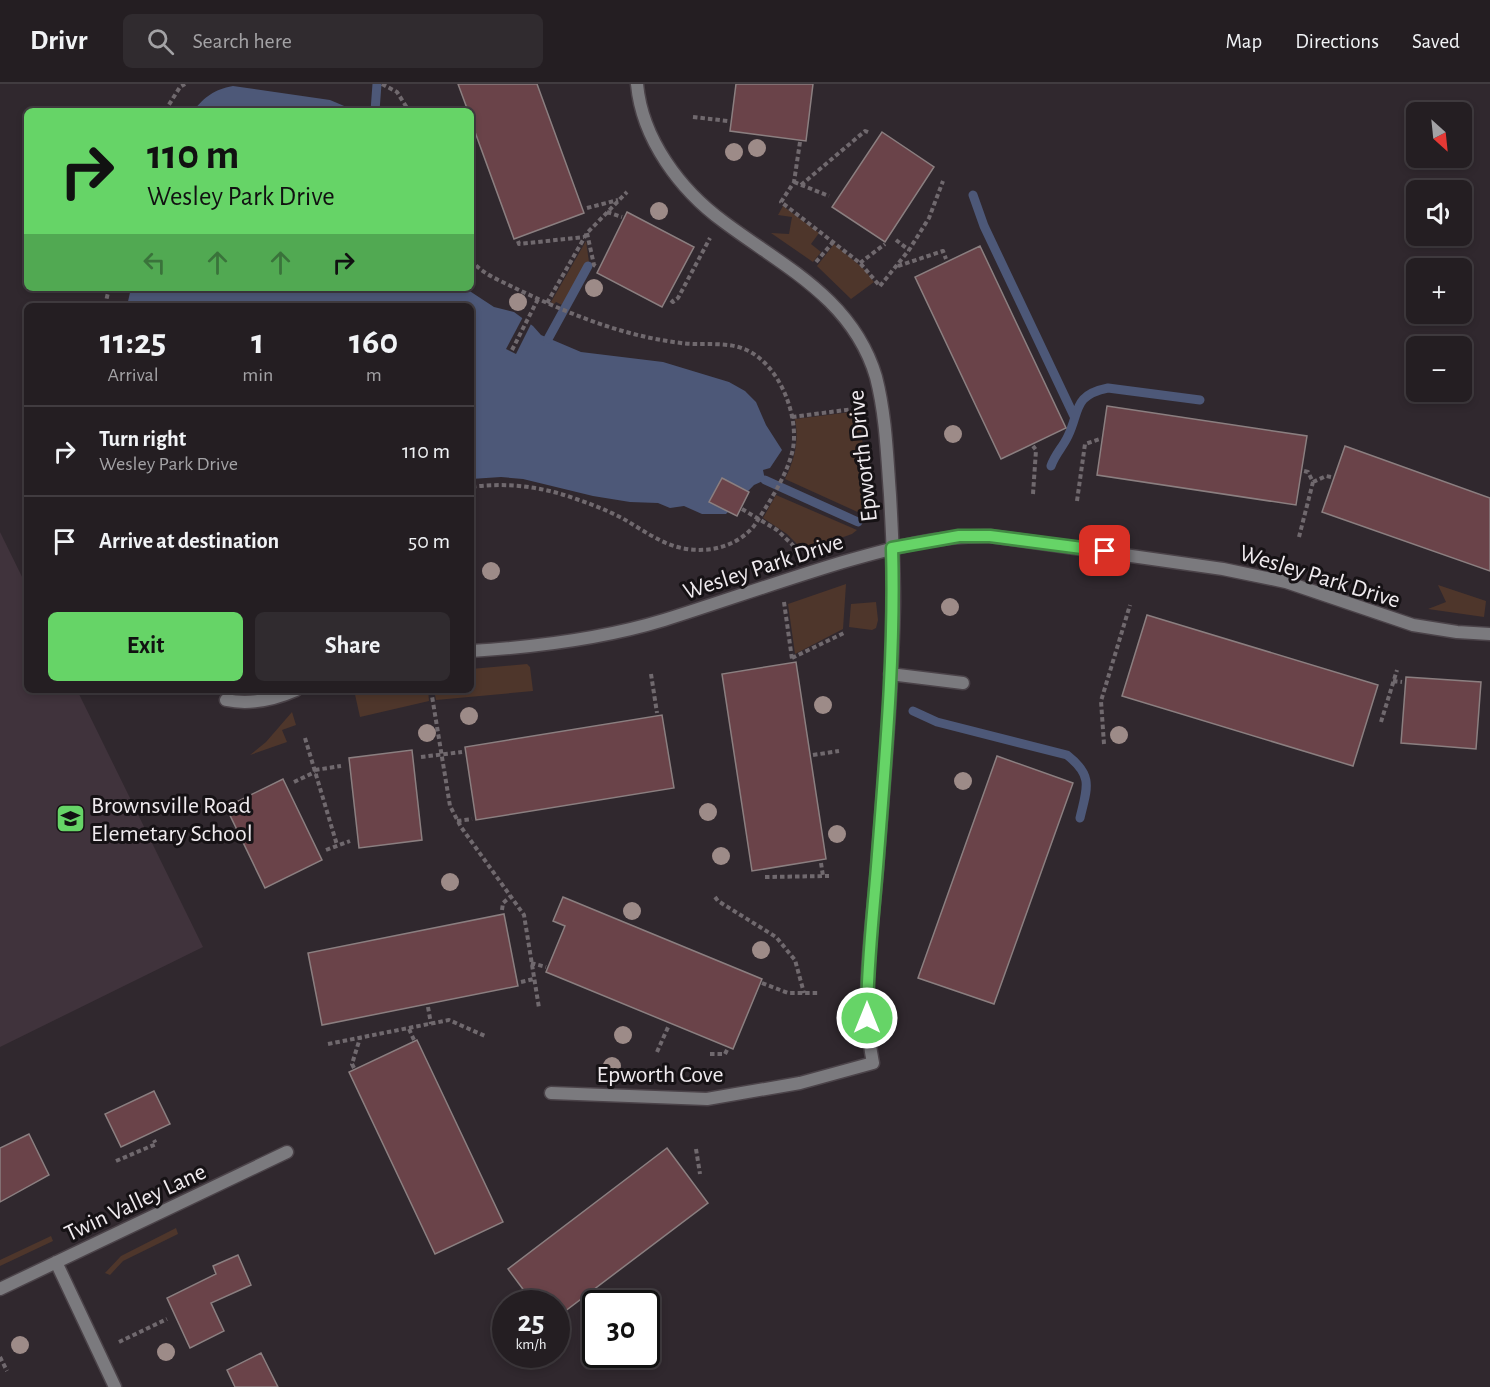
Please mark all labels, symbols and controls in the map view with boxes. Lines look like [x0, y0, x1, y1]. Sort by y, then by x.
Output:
search box [123, 14, 543, 68]
icon: search [144, 25, 177, 58]
text: Drivr [30, 27, 87, 55]
text: Search here [192, 30, 292, 52]
text: Map [1226, 31, 1262, 52]
text: Directions [1295, 31, 1379, 52]
text: Saved [1412, 31, 1460, 52]
north arrow [1406, 102, 1472, 168]
map controls [1406, 102, 1472, 402]
icon: right [48, 132, 126, 210]
text: 110 m [147, 134, 239, 176]
button: sound [1406, 180, 1472, 246]
text: Wesley Park Drive [147, 183, 335, 210]
icon: left [138, 246, 171, 279]
icon: ahead [201, 246, 234, 279]
icon: ahead [264, 246, 297, 279]
icon: right [327, 246, 360, 279]
button: + [1406, 258, 1472, 324]
text: 11:25 [100, 324, 166, 360]
text: 1 [251, 324, 264, 360]
text: 160 [349, 324, 398, 360]
button: − [1406, 336, 1472, 402]
text: Arrival [107, 365, 159, 385]
text: min [242, 365, 273, 385]
text: m [366, 365, 382, 385]
street label: Epworth Drive [844, 389, 882, 523]
text: Turn right [99, 428, 186, 450]
icon: right [48, 435, 81, 468]
text: 110 m [402, 440, 450, 462]
text: Wesley Park Drive [99, 454, 238, 474]
icon: arrive [48, 525, 81, 558]
pin [1079, 525, 1130, 576]
text: Arrive at destination [99, 530, 279, 552]
text: 50 m [408, 530, 450, 552]
street label: Wesley Park Drive [680, 530, 846, 604]
icon: arrive [1088, 534, 1121, 567]
street label: Wesley Park Drive [1236, 541, 1403, 613]
button: Exit [48, 612, 243, 681]
button: Share [255, 612, 450, 681]
place label: Brownsville Road Elemetary School [91, 794, 253, 846]
school or university icon: Brownsville Road Elemetary School [54, 803, 86, 835]
position arrow [835, 986, 899, 1050]
street label: Epworth Cove [596, 1063, 724, 1087]
street label: Twin Valley Lane [61, 1160, 210, 1246]
speed limit sign: 30 [582, 1290, 660, 1368]
text: 25 [517, 1307, 545, 1337]
text: km/h [516, 1337, 546, 1352]

